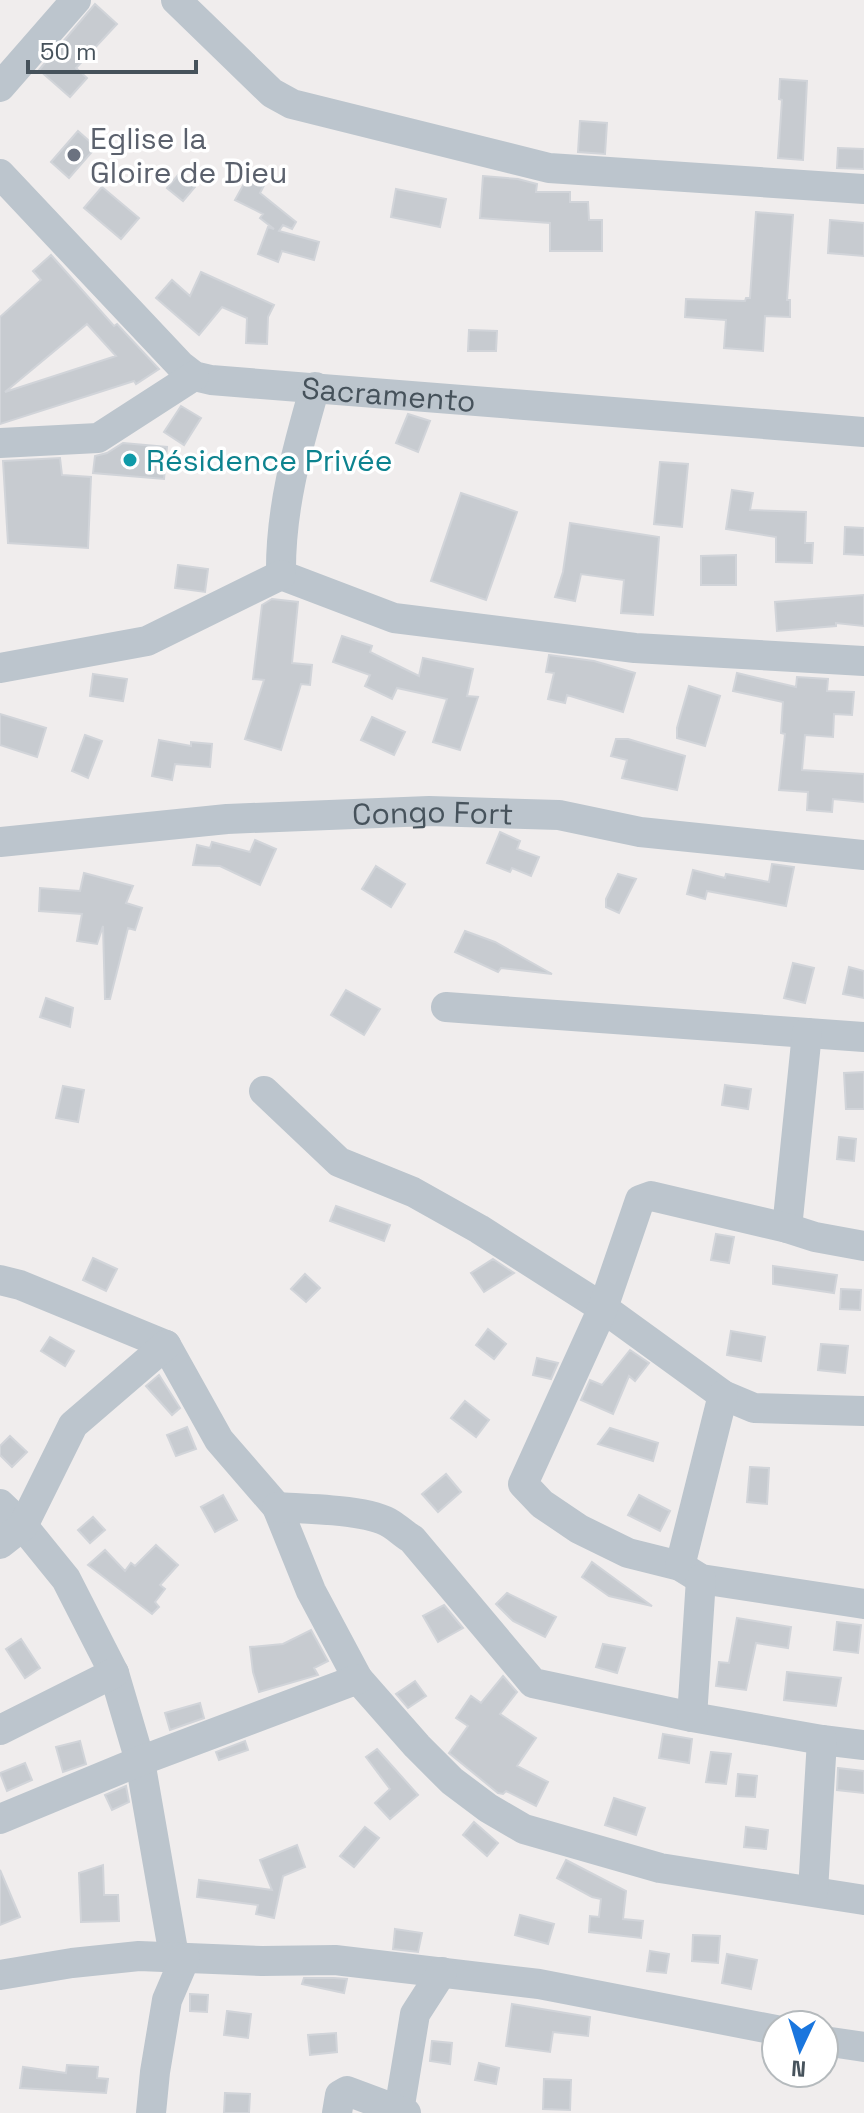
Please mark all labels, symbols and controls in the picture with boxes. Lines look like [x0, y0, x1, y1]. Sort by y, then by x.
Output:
scale bar [28, 24, 196, 74]
text: 50 m [40, 36, 97, 67]
place label: Eglise la Gloire de Dieu [90, 119, 287, 192]
marker: Eglise la Gloire de Dieu [65, 146, 83, 164]
street label: Sacramento [300, 368, 477, 421]
place label: Résidence Privée [146, 441, 393, 480]
marker: Résidence Privée [121, 451, 139, 469]
street label: Congo Fort [351, 791, 514, 834]
north arrow [760, 2009, 840, 2089]
text: N [790, 2054, 807, 2083]

